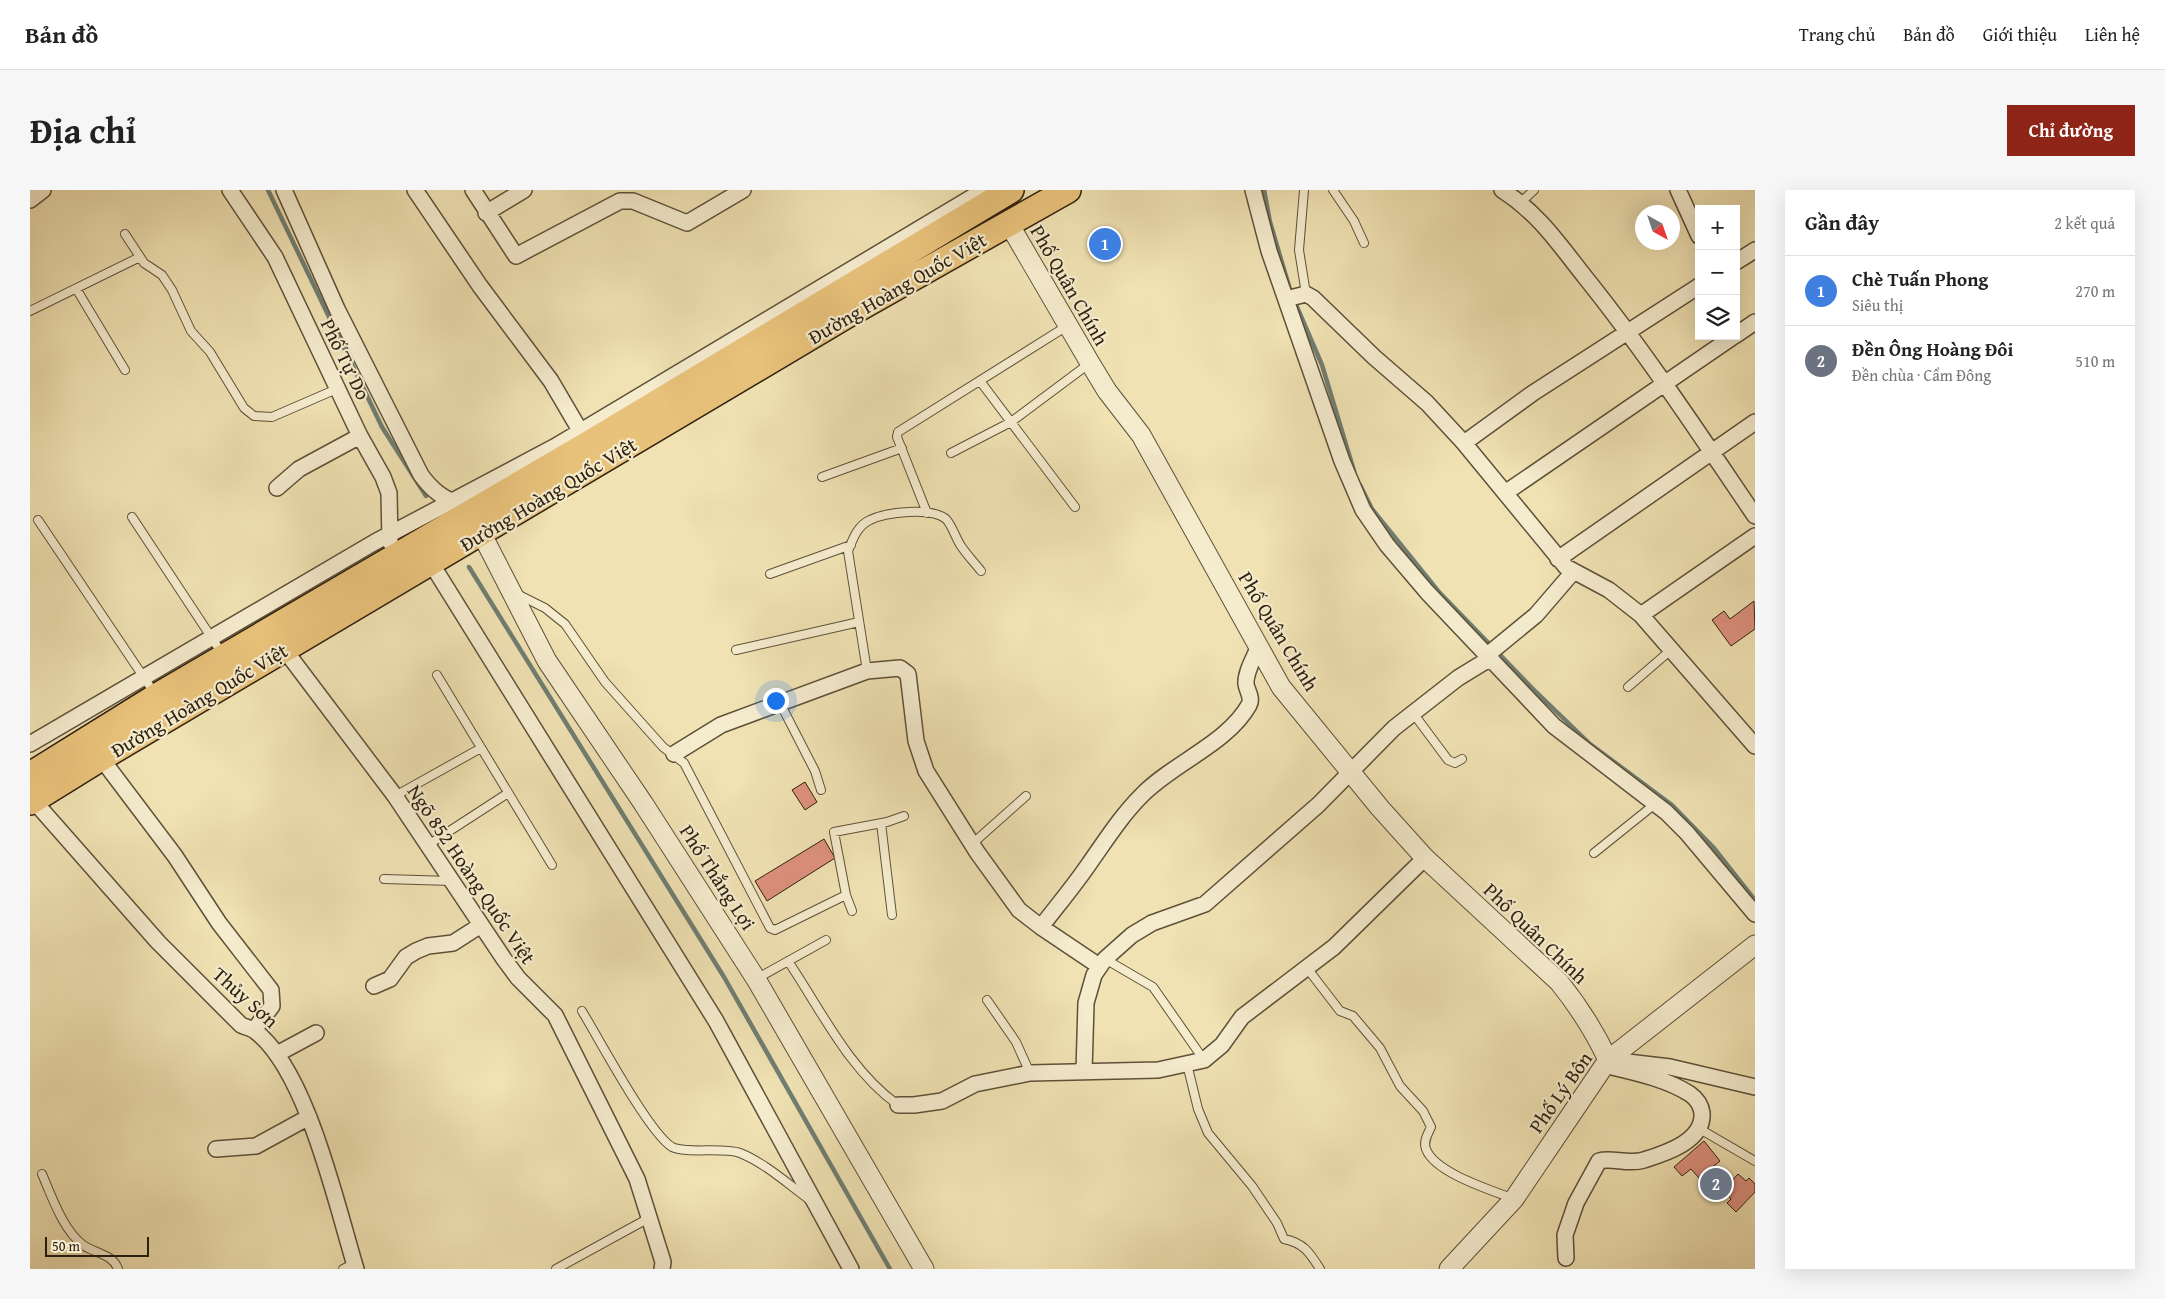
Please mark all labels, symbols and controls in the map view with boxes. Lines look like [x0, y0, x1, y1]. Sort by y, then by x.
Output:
text: Bản đồ [25, 17, 98, 52]
text: Trang chủ [1799, 21, 1875, 48]
text: Bản đồ [1903, 21, 1955, 48]
text: Giới thiệu [1983, 21, 2057, 48]
text: Liên hệ [2085, 21, 2140, 48]
text: Địa chỉ [30, 105, 136, 156]
button: Chỉ đường [2007, 105, 2135, 156]
north arrow [1635, 205, 1680, 250]
map controls [1695, 205, 1740, 340]
button: + [1695, 205, 1740, 250]
text: Gần đây [1805, 207, 1879, 238]
text: 2 kết quả [2054, 211, 2115, 235]
street label: Phố Quân Chính [1024, 219, 1116, 351]
street label: Đường Hoàng Quốc Việt [802, 225, 992, 351]
pin: 1 [1089, 225, 1121, 263]
button: − [1695, 250, 1740, 295]
text: Chè Tuấn Phong [1852, 265, 1988, 293]
text: 1 [1817, 279, 1825, 303]
text: 270 m [2075, 279, 2115, 303]
text: Siêu thị [1852, 293, 1903, 317]
button: layers [1695, 295, 1740, 340]
street label: Phố Tự Do [314, 313, 378, 405]
text: Đền Ông Hoàng Đôi [1852, 335, 2013, 363]
text: 2 [1817, 349, 1825, 373]
text: 510 m [2075, 349, 2115, 373]
text: Đền chùa · Cẩm Đông [1852, 363, 1991, 387]
street label: Đường Hoàng Quốc Việt [454, 430, 642, 558]
street label: Phố Quân Chính [1232, 566, 1326, 696]
street label: Đường Hoàng Quốc Việt [105, 636, 293, 764]
your location [763, 688, 789, 714]
street label: Ngõ 852 Hoàng Quốc Việt [401, 778, 543, 970]
street label: Phố Thắng Lợi [673, 819, 763, 936]
street label: Phố Quân Chính [1477, 876, 1595, 990]
street label: Thủy Sơn [207, 960, 285, 1034]
street label: Phố Lý Bôn [1521, 1045, 1599, 1139]
pin: 2 [1700, 1165, 1732, 1203]
scale bar [45, 1234, 149, 1257]
text: 50 m [52, 1236, 80, 1256]

